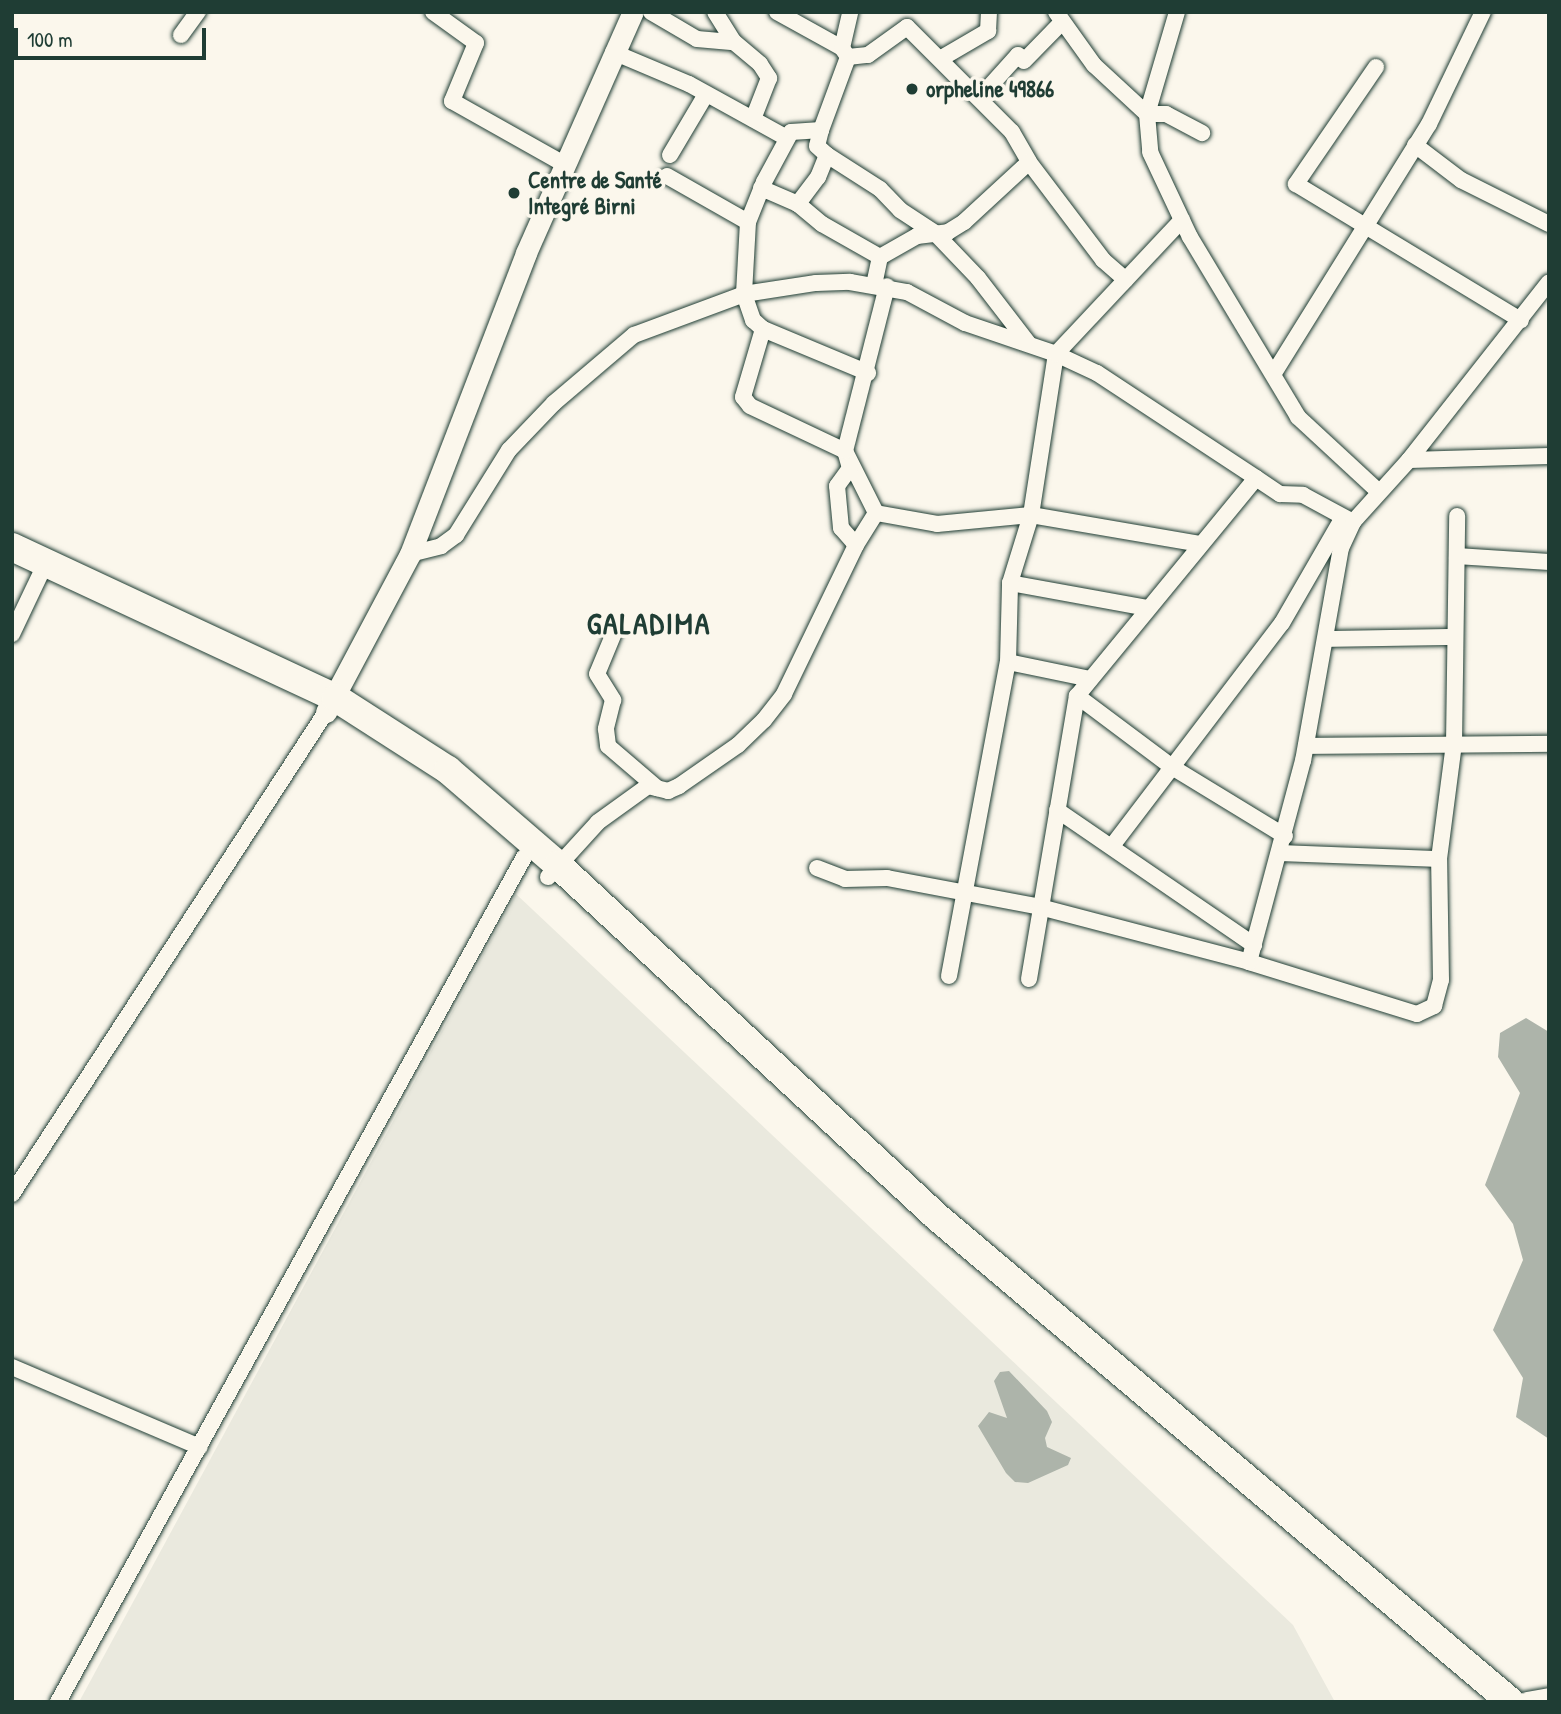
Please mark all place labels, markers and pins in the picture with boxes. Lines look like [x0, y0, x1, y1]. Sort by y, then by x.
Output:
place label: orpheline 49866 [926, 75, 1054, 103]
marker: orpheline 49866 [904, 81, 920, 97]
place label: Centre de Santé Integré Birni [528, 166, 662, 220]
marker: Centre de Santé Integré Birni [506, 185, 522, 201]

